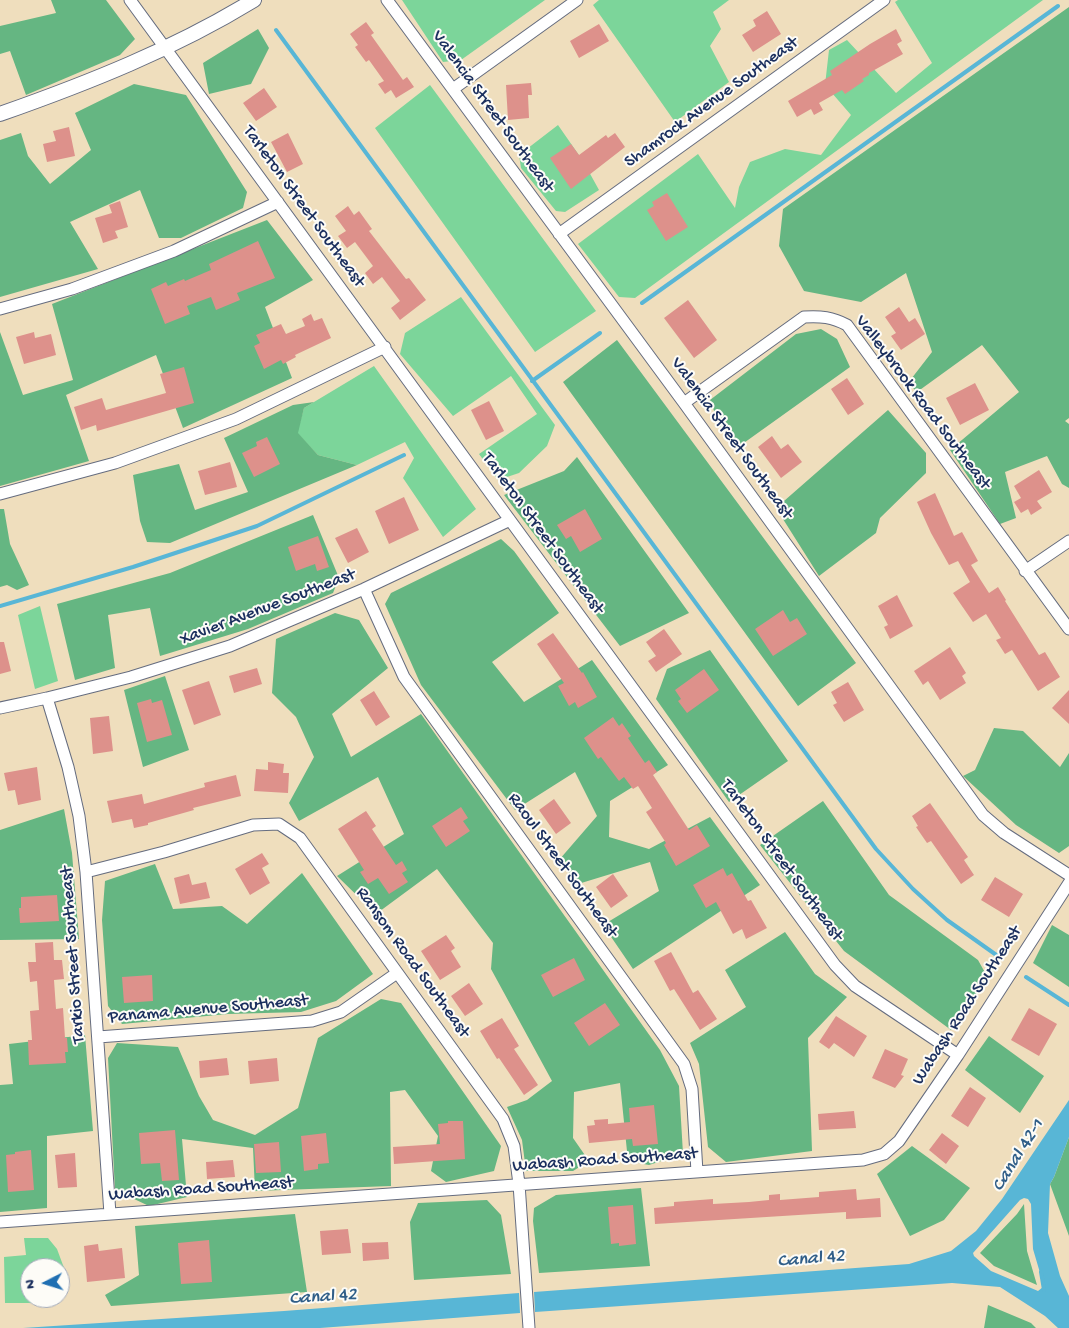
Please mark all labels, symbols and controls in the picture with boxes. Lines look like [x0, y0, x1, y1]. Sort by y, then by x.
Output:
street label: Valencia Street Southeast [426, 27, 558, 197]
street label: Shamrock Avenue Southeast [621, 33, 803, 173]
street label: Tarleton Street Southeast [237, 122, 369, 292]
street label: Valleybrook Road Southeast [849, 311, 995, 495]
street label: Valencia Street Southeast [665, 354, 797, 524]
street label: Tarleton Street Southeast [476, 449, 608, 619]
street label: Xavier Avenue Southeast [177, 565, 359, 651]
street label: Tarleton Street Southeast [715, 776, 847, 946]
street label: Raoul Street Southeast [502, 789, 622, 943]
street label: Tarkio Street Southeast [57, 866, 91, 1044]
street label: Ransom Road Southeast [350, 883, 474, 1043]
street label: Wabash Road Southeast [908, 922, 1028, 1090]
street label: Panama Avenue Southeast [107, 991, 309, 1029]
water label: Canal 42-1 [988, 1116, 1050, 1196]
street label: Wabash Road Southeast [512, 1144, 698, 1178]
street label: Wabash Road Southeast [108, 1173, 294, 1207]
water label: Canal 42 [776, 1246, 846, 1274]
north arrow [20, 1258, 70, 1308]
text: N [22, 1279, 39, 1290]
water label: Canal 42 [289, 1284, 357, 1312]

